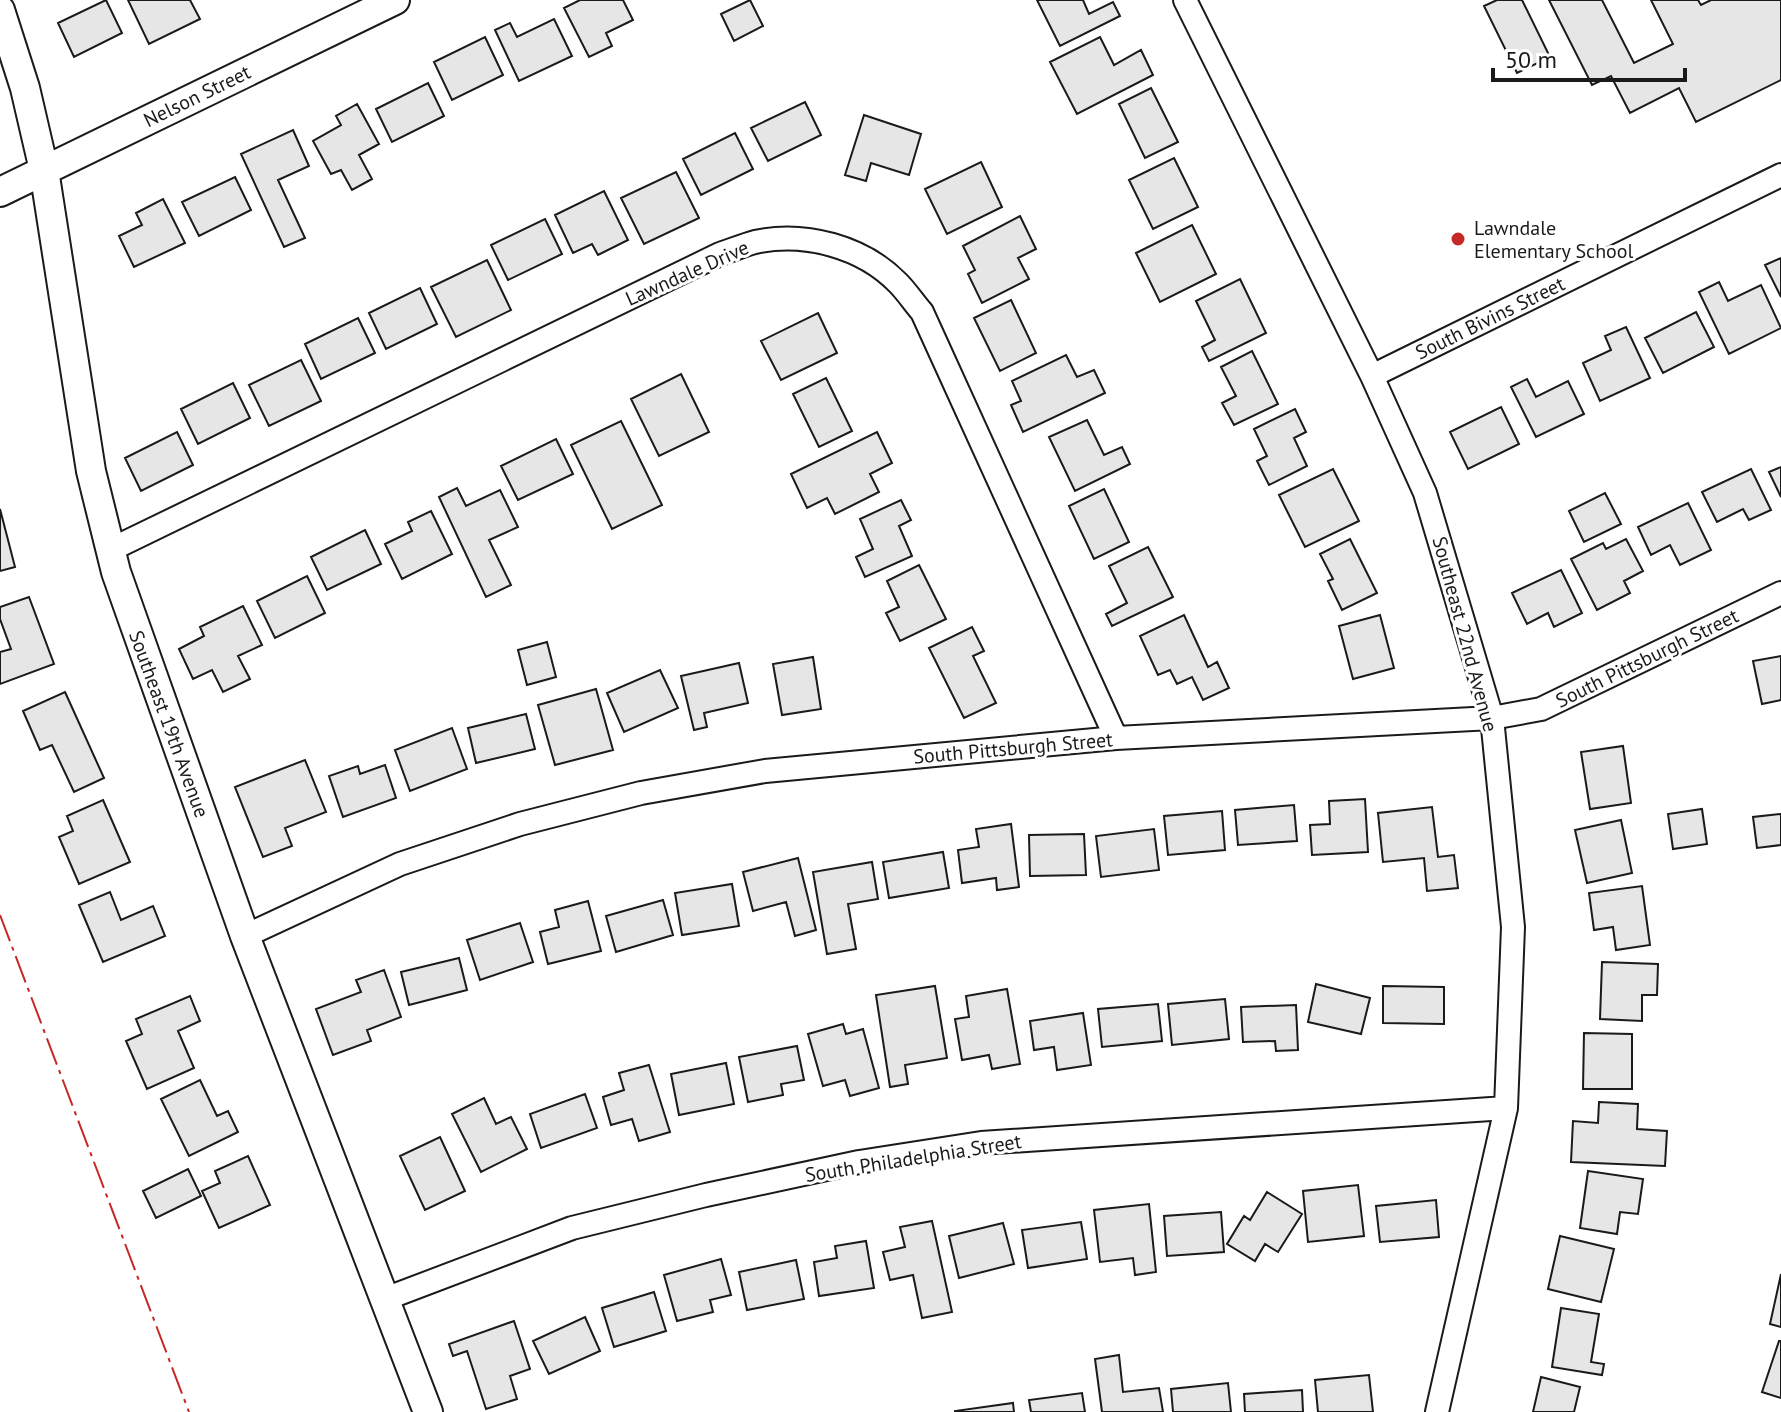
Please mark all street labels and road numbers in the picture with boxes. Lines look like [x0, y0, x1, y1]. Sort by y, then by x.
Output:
street label: Nelson Street [139, 59, 255, 133]
street label: Lawndale Drive [621, 234, 753, 312]
street label: South Bivins Street [1411, 270, 1569, 365]
street label: Southeast 22nd Avenue [1426, 533, 1504, 735]
street label: South Pittsburgh Street [1551, 602, 1743, 714]
street label: Southeast 19th Avenue [123, 627, 215, 821]
street label: South Pittsburgh Street [912, 726, 1114, 770]
street label: South Philadelphia Street [803, 1128, 1023, 1188]

